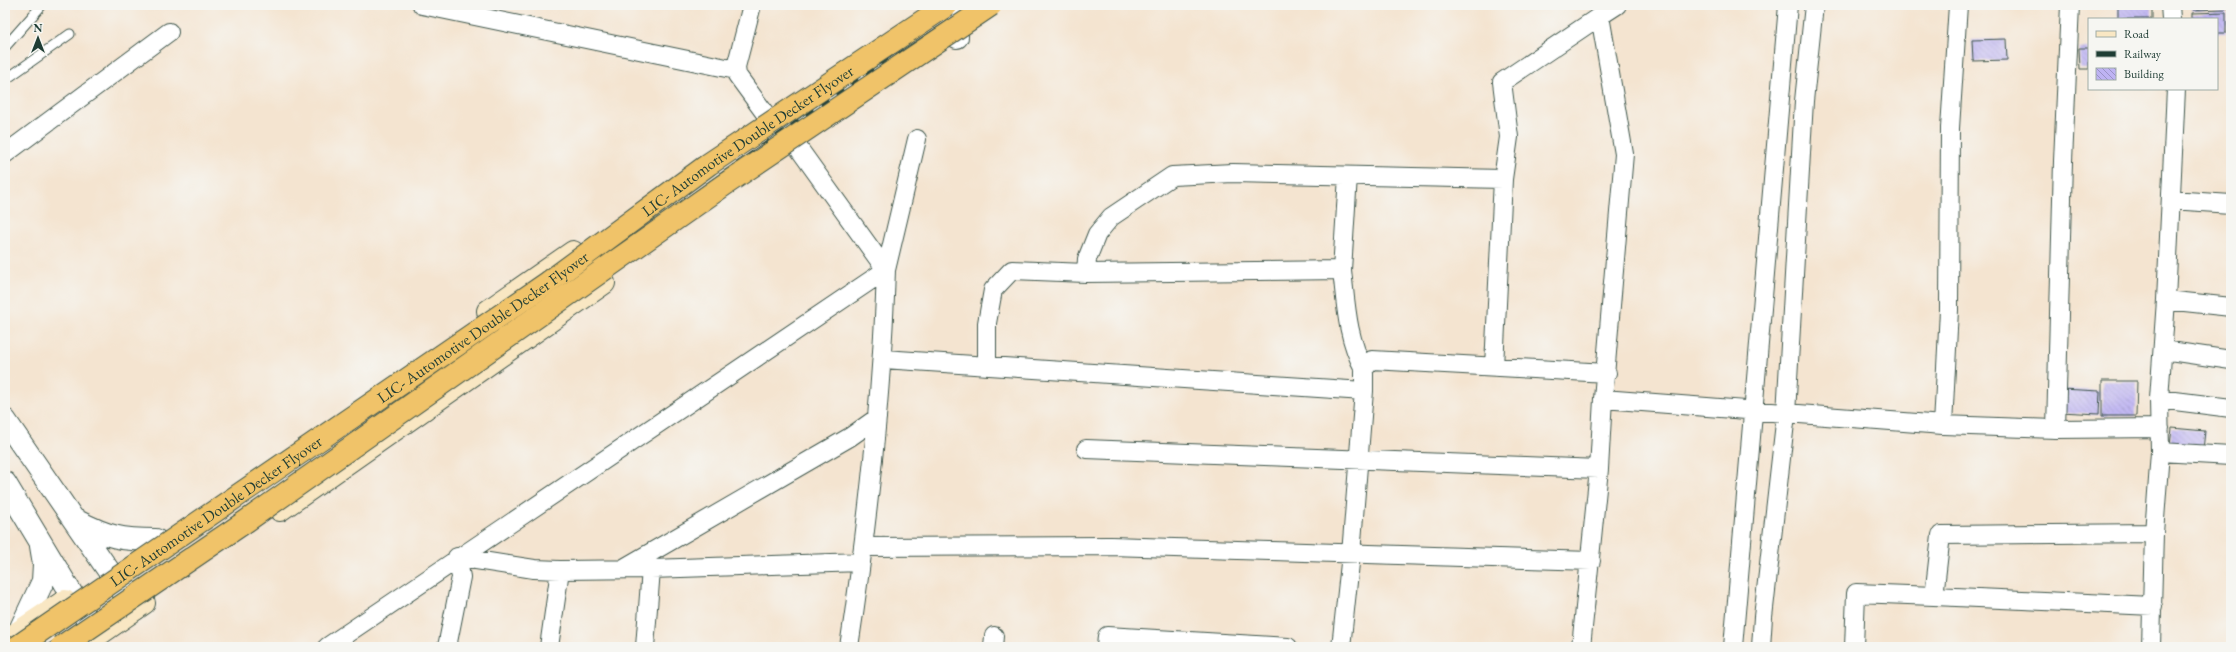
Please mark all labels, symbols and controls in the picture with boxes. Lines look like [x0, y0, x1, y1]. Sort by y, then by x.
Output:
north arrow [18, 18, 58, 58]
legend [2088, 18, 2218, 90]
text: N [34, 21, 43, 35]
text: Road [2124, 26, 2150, 42]
text: Railway [2124, 46, 2162, 62]
street label: LIC- Automotive Double Decker Flyover [637, 60, 858, 221]
text: Building [2124, 66, 2165, 82]
street label: LIC- Automotive Double Decker Flyover [373, 246, 593, 408]
street label: LIC- Automotive Double Decker Flyover [106, 430, 327, 591]

